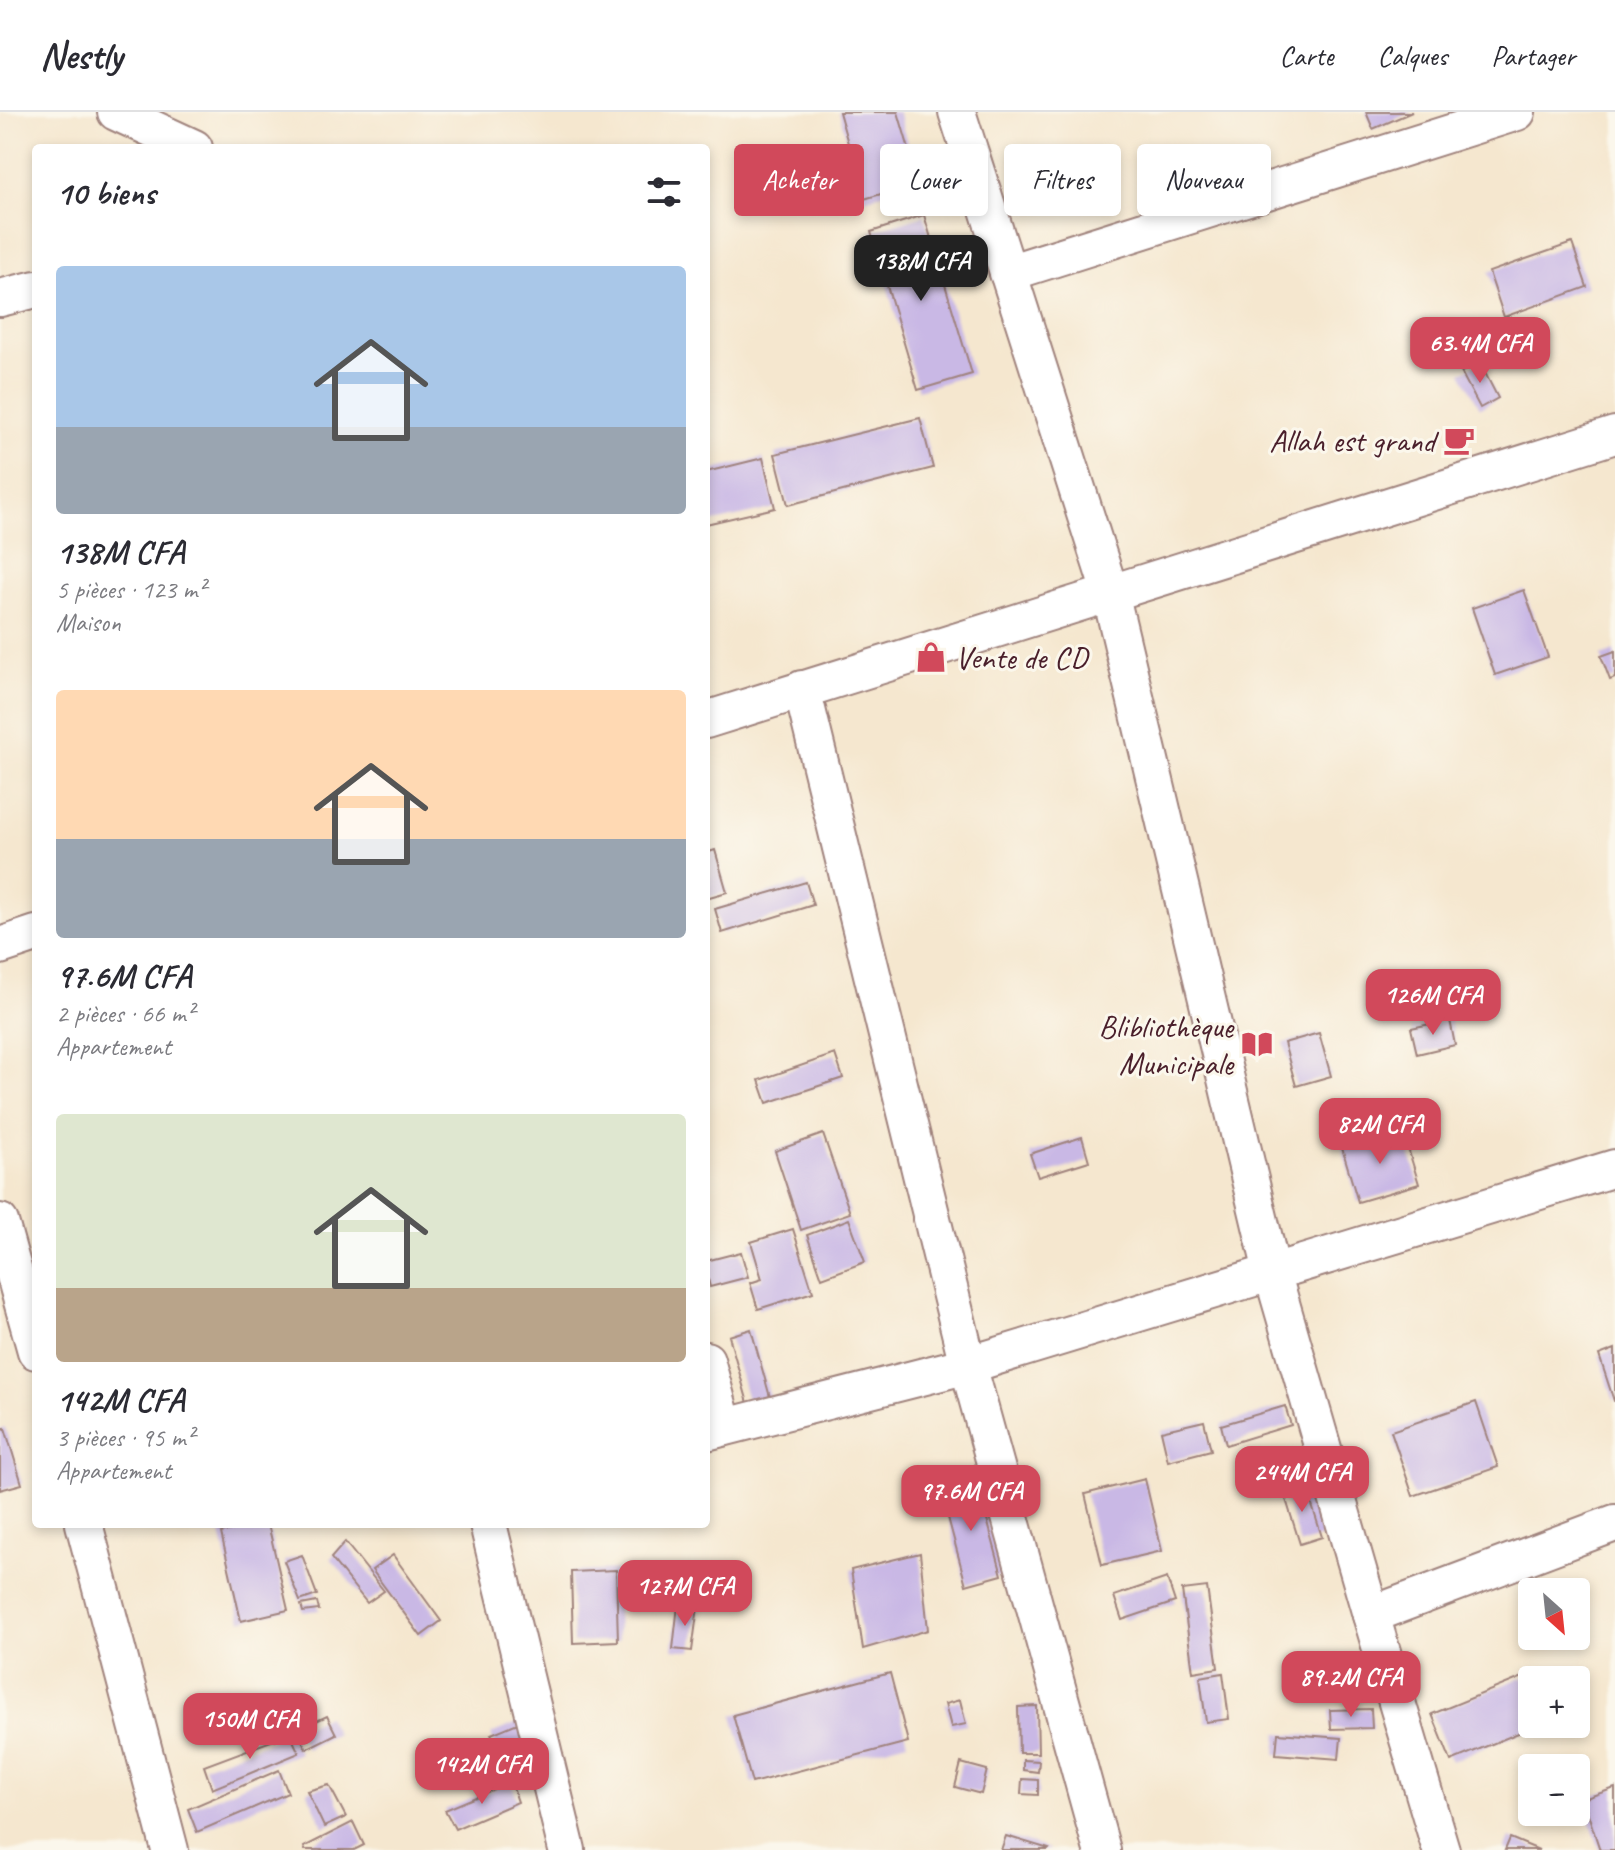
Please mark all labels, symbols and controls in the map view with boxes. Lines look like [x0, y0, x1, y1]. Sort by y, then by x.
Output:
text: Nestly [40, 32, 122, 79]
text: Carte [1280, 38, 1333, 73]
text: Calques [1377, 38, 1447, 73]
text: Partager [1491, 38, 1575, 73]
chip: Acheter [734, 144, 864, 216]
chip: Louer [880, 144, 988, 216]
chip: Filtres [1004, 144, 1121, 216]
chip: Nouveau [1137, 144, 1271, 216]
icon: filters [642, 170, 686, 214]
text: 10 biens [56, 171, 155, 214]
pin: 138M CFA [838, 235, 1004, 303]
text: 138M CFA [872, 244, 970, 277]
pin: 63.4M CFA [1388, 317, 1572, 385]
icon: home [299, 318, 443, 462]
text: 63.4M CFA [1428, 326, 1532, 359]
place label: Allah est grand [1269, 420, 1439, 461]
cafe icon: Allah est grand [1442, 423, 1476, 457]
text: 138M CFA [56, 530, 184, 573]
text: 5 pièces · 123 m² [56, 573, 205, 606]
text: Maison [56, 606, 121, 639]
place label: Vente de CD [955, 637, 1090, 678]
shop icon: Vente de CD [914, 640, 948, 674]
icon: home [299, 742, 443, 886]
text: 97.6M CFA [56, 954, 191, 997]
pin: 126M CFA [1350, 969, 1516, 1037]
text: 126M CFA [1384, 978, 1482, 1011]
text: 2 pièces · 66 m² [56, 997, 194, 1030]
place label: Blibliothèque Municipale [1099, 1006, 1236, 1084]
library icon: Blibliothèque Municipale [1240, 1027, 1274, 1061]
text: Appartement [56, 1030, 171, 1063]
pin: 82M CFA [1306, 1098, 1454, 1166]
text: 82M CFA [1337, 1107, 1423, 1140]
icon: home [299, 1166, 443, 1310]
text: 142M CFA [56, 1378, 184, 1421]
text: 3 pièces · 95 m² [56, 1421, 194, 1454]
pin: 244M CFA [1219, 1446, 1385, 1514]
text: Appartement [56, 1454, 171, 1487]
text: 244M CFA [1253, 1455, 1351, 1488]
pin: 97.6M CFA [879, 1465, 1063, 1533]
text: 97.6M CFA [919, 1474, 1023, 1507]
pin: 127M CFA [602, 1560, 768, 1628]
text: 127M CFA [636, 1569, 734, 1602]
north arrow [1518, 1578, 1590, 1650]
map controls [1518, 1578, 1590, 1826]
pin: 89.2M CFA [1259, 1651, 1443, 1719]
text: 89.2M CFA [1300, 1660, 1402, 1693]
button: + [1518, 1666, 1590, 1738]
pin: 150M CFA [167, 1693, 333, 1761]
text: 150M CFA [201, 1702, 299, 1735]
pin: 142M CFA [399, 1738, 565, 1806]
text: 142M CFA [433, 1747, 531, 1780]
button: − [1518, 1754, 1590, 1826]

